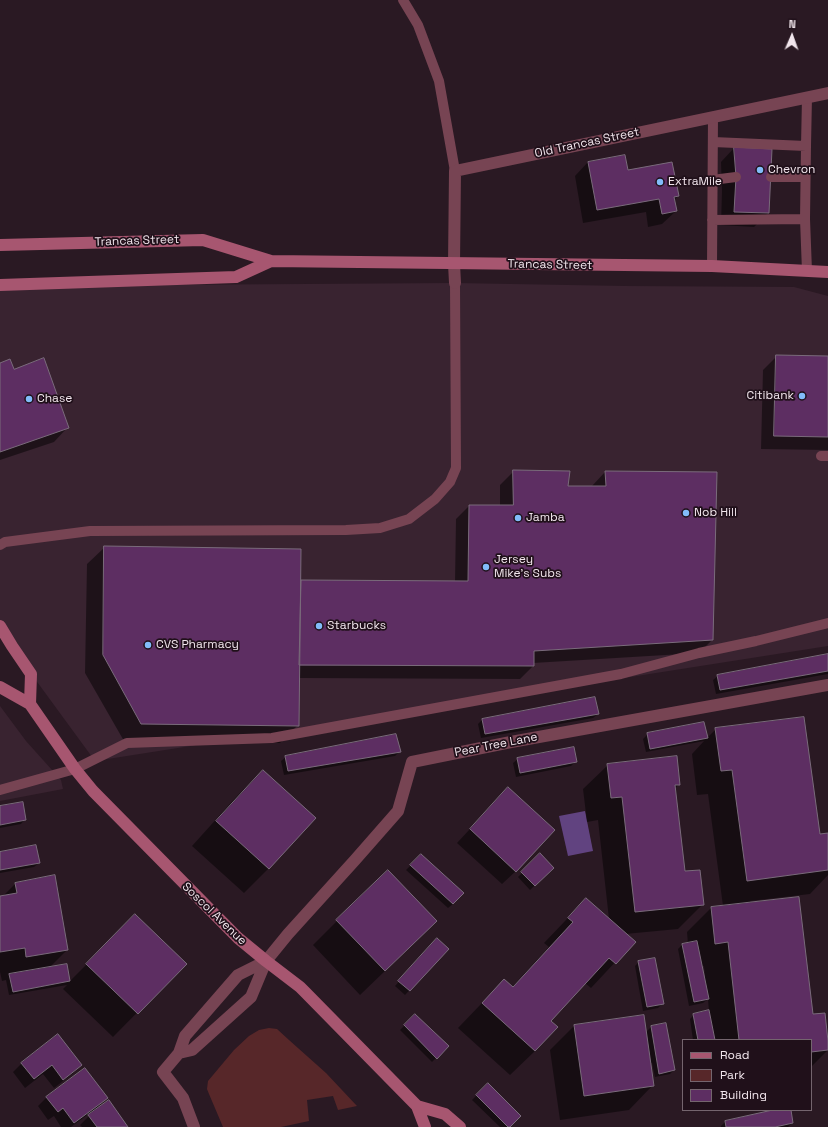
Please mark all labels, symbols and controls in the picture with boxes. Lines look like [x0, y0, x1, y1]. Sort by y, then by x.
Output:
north arrow [772, 16, 812, 56]
text: N [788, 17, 796, 31]
street label: Old Trancas Street [533, 125, 641, 161]
place label: Chevron [768, 163, 815, 177]
marker: Chevron [755, 165, 765, 175]
place label: ExtraMile [668, 175, 722, 189]
marker: ExtraMile [655, 177, 665, 187]
street label: Trancas Street [94, 232, 180, 250]
street label: Trancas Street [507, 257, 593, 273]
place label: Citibank [746, 389, 794, 403]
marker: Citibank [797, 391, 807, 401]
place label: Chase [37, 392, 72, 406]
marker: Chase [24, 394, 34, 404]
place label: Nob Hill [694, 506, 737, 520]
marker: Nob Hill [681, 508, 691, 518]
place label: Jamba [526, 511, 565, 525]
marker: Jamba [513, 513, 523, 523]
place label: Jersey Mike's Subs [494, 553, 561, 581]
marker: Jersey Mike's Subs [481, 562, 491, 572]
place label: Starbucks [327, 619, 386, 633]
marker: Starbucks [314, 621, 324, 631]
place label: CVS Pharmacy [156, 638, 239, 652]
marker: CVS Pharmacy [143, 640, 153, 650]
street label: Pear Tree Lane [453, 730, 539, 760]
street label: Soscol Avenue [179, 880, 249, 948]
legend [682, 1039, 812, 1111]
text: Road [720, 1047, 749, 1063]
text: Park [720, 1067, 745, 1083]
text: Building [720, 1087, 767, 1103]

